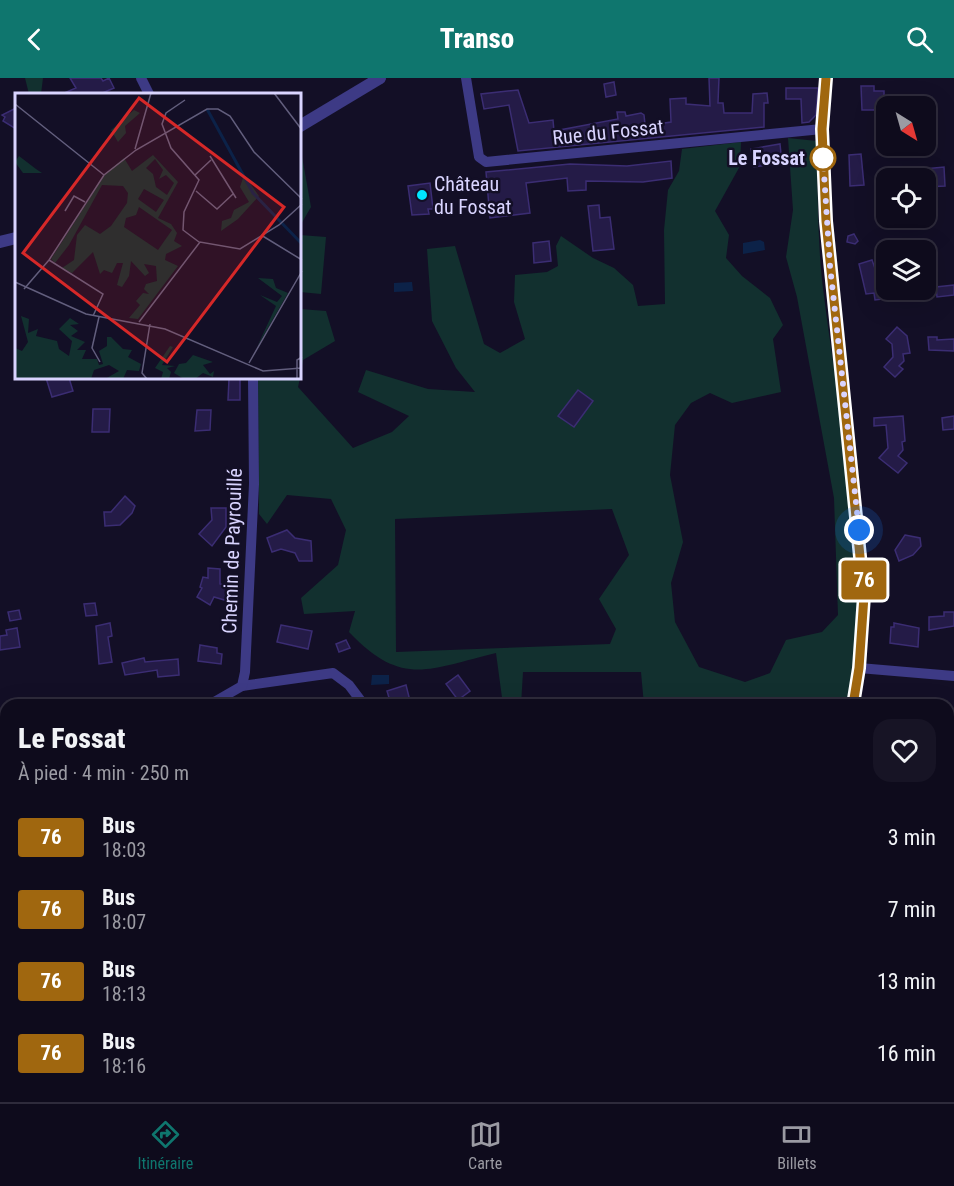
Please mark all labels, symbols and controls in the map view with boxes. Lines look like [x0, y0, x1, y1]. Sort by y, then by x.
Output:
icon: back [18, 23, 51, 56]
text: Transo [440, 23, 514, 55]
icon: search [903, 23, 936, 56]
inset map [15, 93, 302, 380]
north arrow [876, 96, 936, 156]
map controls [876, 96, 936, 300]
street label: Rue du Fossat [551, 114, 665, 150]
marker: Le Fossat [810, 145, 836, 171]
place label: Le Fossat [728, 146, 805, 170]
button: locate [876, 168, 936, 228]
place label: Château du Fossat [434, 172, 511, 219]
marker: Château du Fossat [415, 188, 429, 202]
button: layers [876, 240, 936, 300]
street label: Chemin de Payrouillé [217, 468, 247, 634]
your location [844, 515, 874, 545]
line badge: 76 [837, 560, 891, 600]
text: 76 [853, 568, 875, 592]
button: heart [873, 719, 936, 782]
text: Le Fossat [18, 722, 125, 755]
text: À pied · 4 min · 250 m [18, 761, 189, 785]
text: Bus [102, 813, 135, 838]
text: 76 [40, 825, 62, 849]
text: 3 min [888, 825, 936, 850]
text: 18:03 [102, 838, 146, 862]
text: Bus [102, 885, 135, 910]
text: 76 [40, 897, 62, 921]
text: 7 min [888, 897, 936, 922]
text: 18:07 [102, 910, 146, 934]
text: Bus [102, 957, 135, 982]
text: 76 [40, 969, 62, 993]
text: 13 min [877, 969, 936, 994]
text: 18:13 [102, 982, 146, 1006]
text: Bus [102, 1029, 135, 1054]
text: 76 [40, 1041, 62, 1065]
text: 16 min [877, 1041, 936, 1066]
text: 18:16 [102, 1054, 146, 1078]
tab: Itinéraire [137, 1118, 193, 1173]
tab: Carte [468, 1118, 502, 1173]
tab: Billets [777, 1118, 817, 1173]

